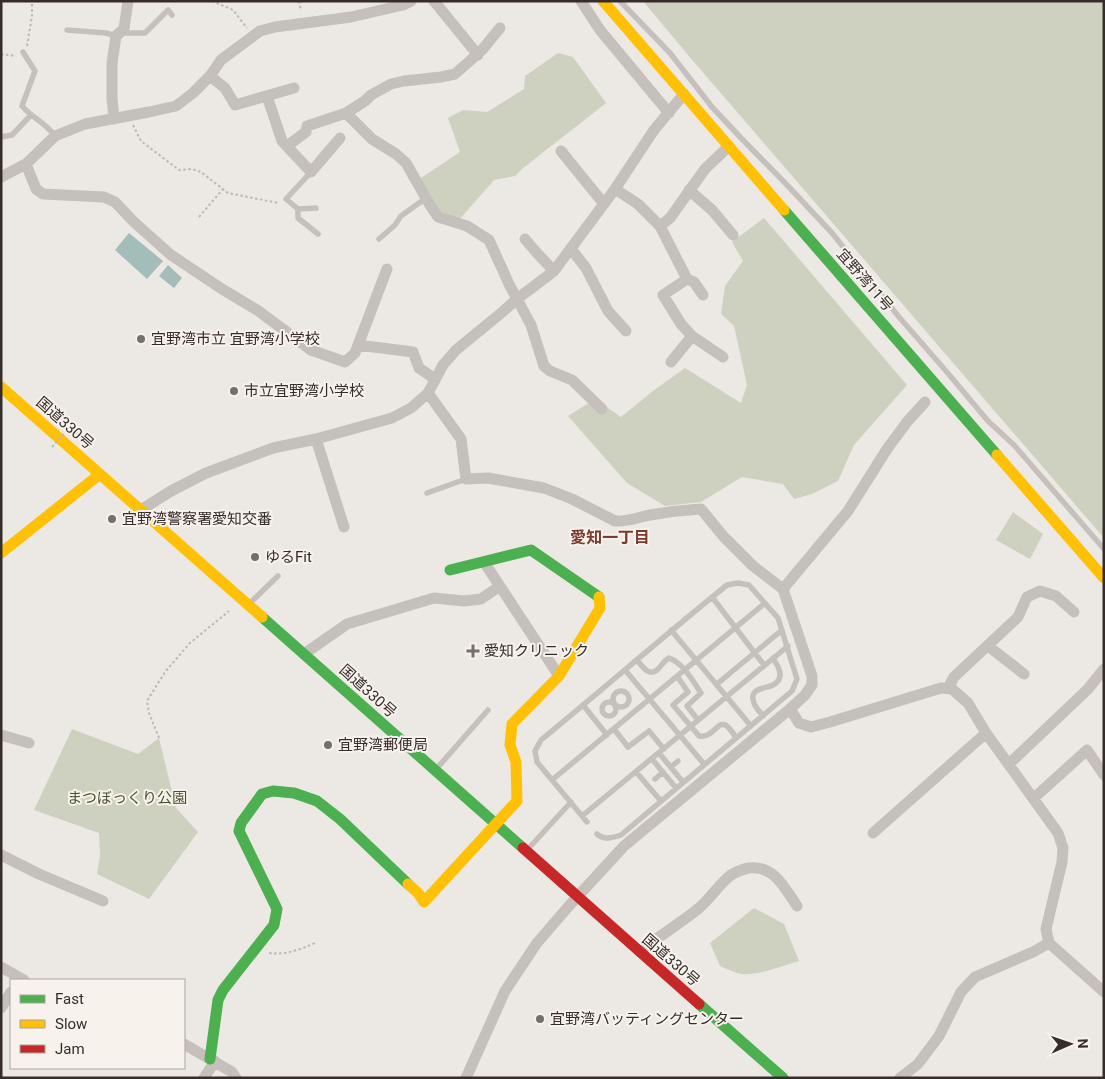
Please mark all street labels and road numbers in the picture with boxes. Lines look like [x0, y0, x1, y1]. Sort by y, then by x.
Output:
street label: 宜野湾11号 [833, 245, 897, 315]
street label: 国道330号 [33, 393, 97, 453]
street label: 国道330号 [336, 661, 400, 721]
street label: 国道330号 [639, 930, 703, 990]

